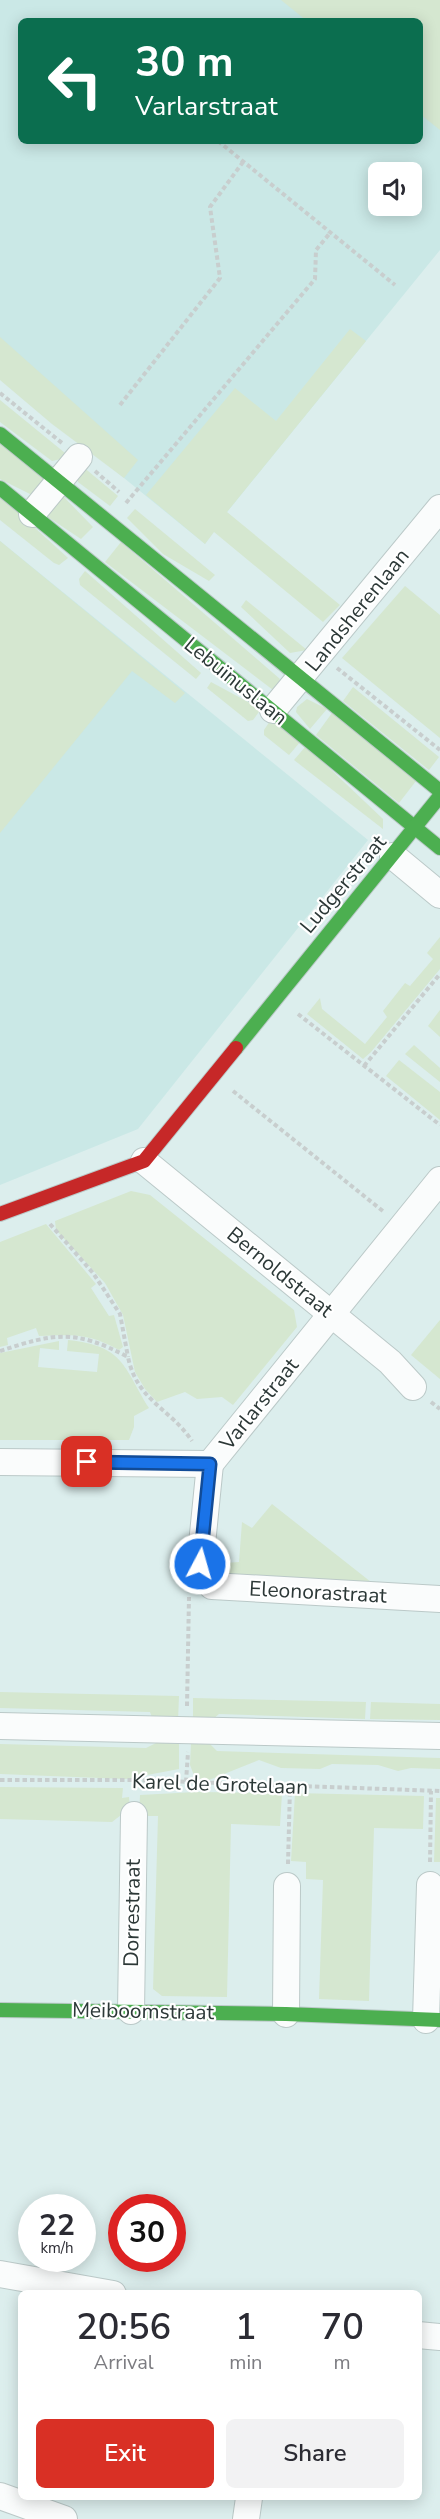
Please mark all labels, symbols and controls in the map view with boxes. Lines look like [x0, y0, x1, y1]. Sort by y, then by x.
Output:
text: 30 m [135, 34, 234, 91]
icon: left [36, 42, 114, 120]
text: Varlarstraat [135, 88, 278, 125]
map controls [368, 162, 422, 216]
button: sound [368, 162, 422, 216]
street label: Landsherenlaan [299, 543, 415, 677]
street label: Lebuïnuslaan [178, 631, 294, 731]
street label: Ludgerstraat [294, 828, 393, 939]
street label: Bernoldstraat [221, 1220, 340, 1324]
street label: Varlarstraat [213, 1352, 305, 1457]
pin [61, 1436, 112, 1487]
icon: arrive [70, 1445, 103, 1478]
position arrow [168, 1532, 232, 1596]
street label: Eleonorastraat [249, 1574, 388, 1610]
street label: Karel de Grotelaan [131, 1767, 309, 1801]
street label: Dorrestraat [117, 1858, 147, 1967]
street label: Meiboomstraat [72, 1996, 215, 2026]
speed limit sign: 30 [108, 2194, 186, 2272]
text: 22 [39, 2205, 75, 2246]
text: km/h [40, 2238, 74, 2258]
text: 20:56 [76, 2303, 171, 2352]
text: 1 [235, 2303, 257, 2352]
text: 70 [321, 2303, 364, 2352]
text: Arrival [94, 2349, 154, 2376]
text: min [229, 2349, 262, 2376]
text: m [334, 2349, 351, 2376]
button: Exit [36, 2419, 214, 2488]
button: Share [226, 2419, 404, 2488]

